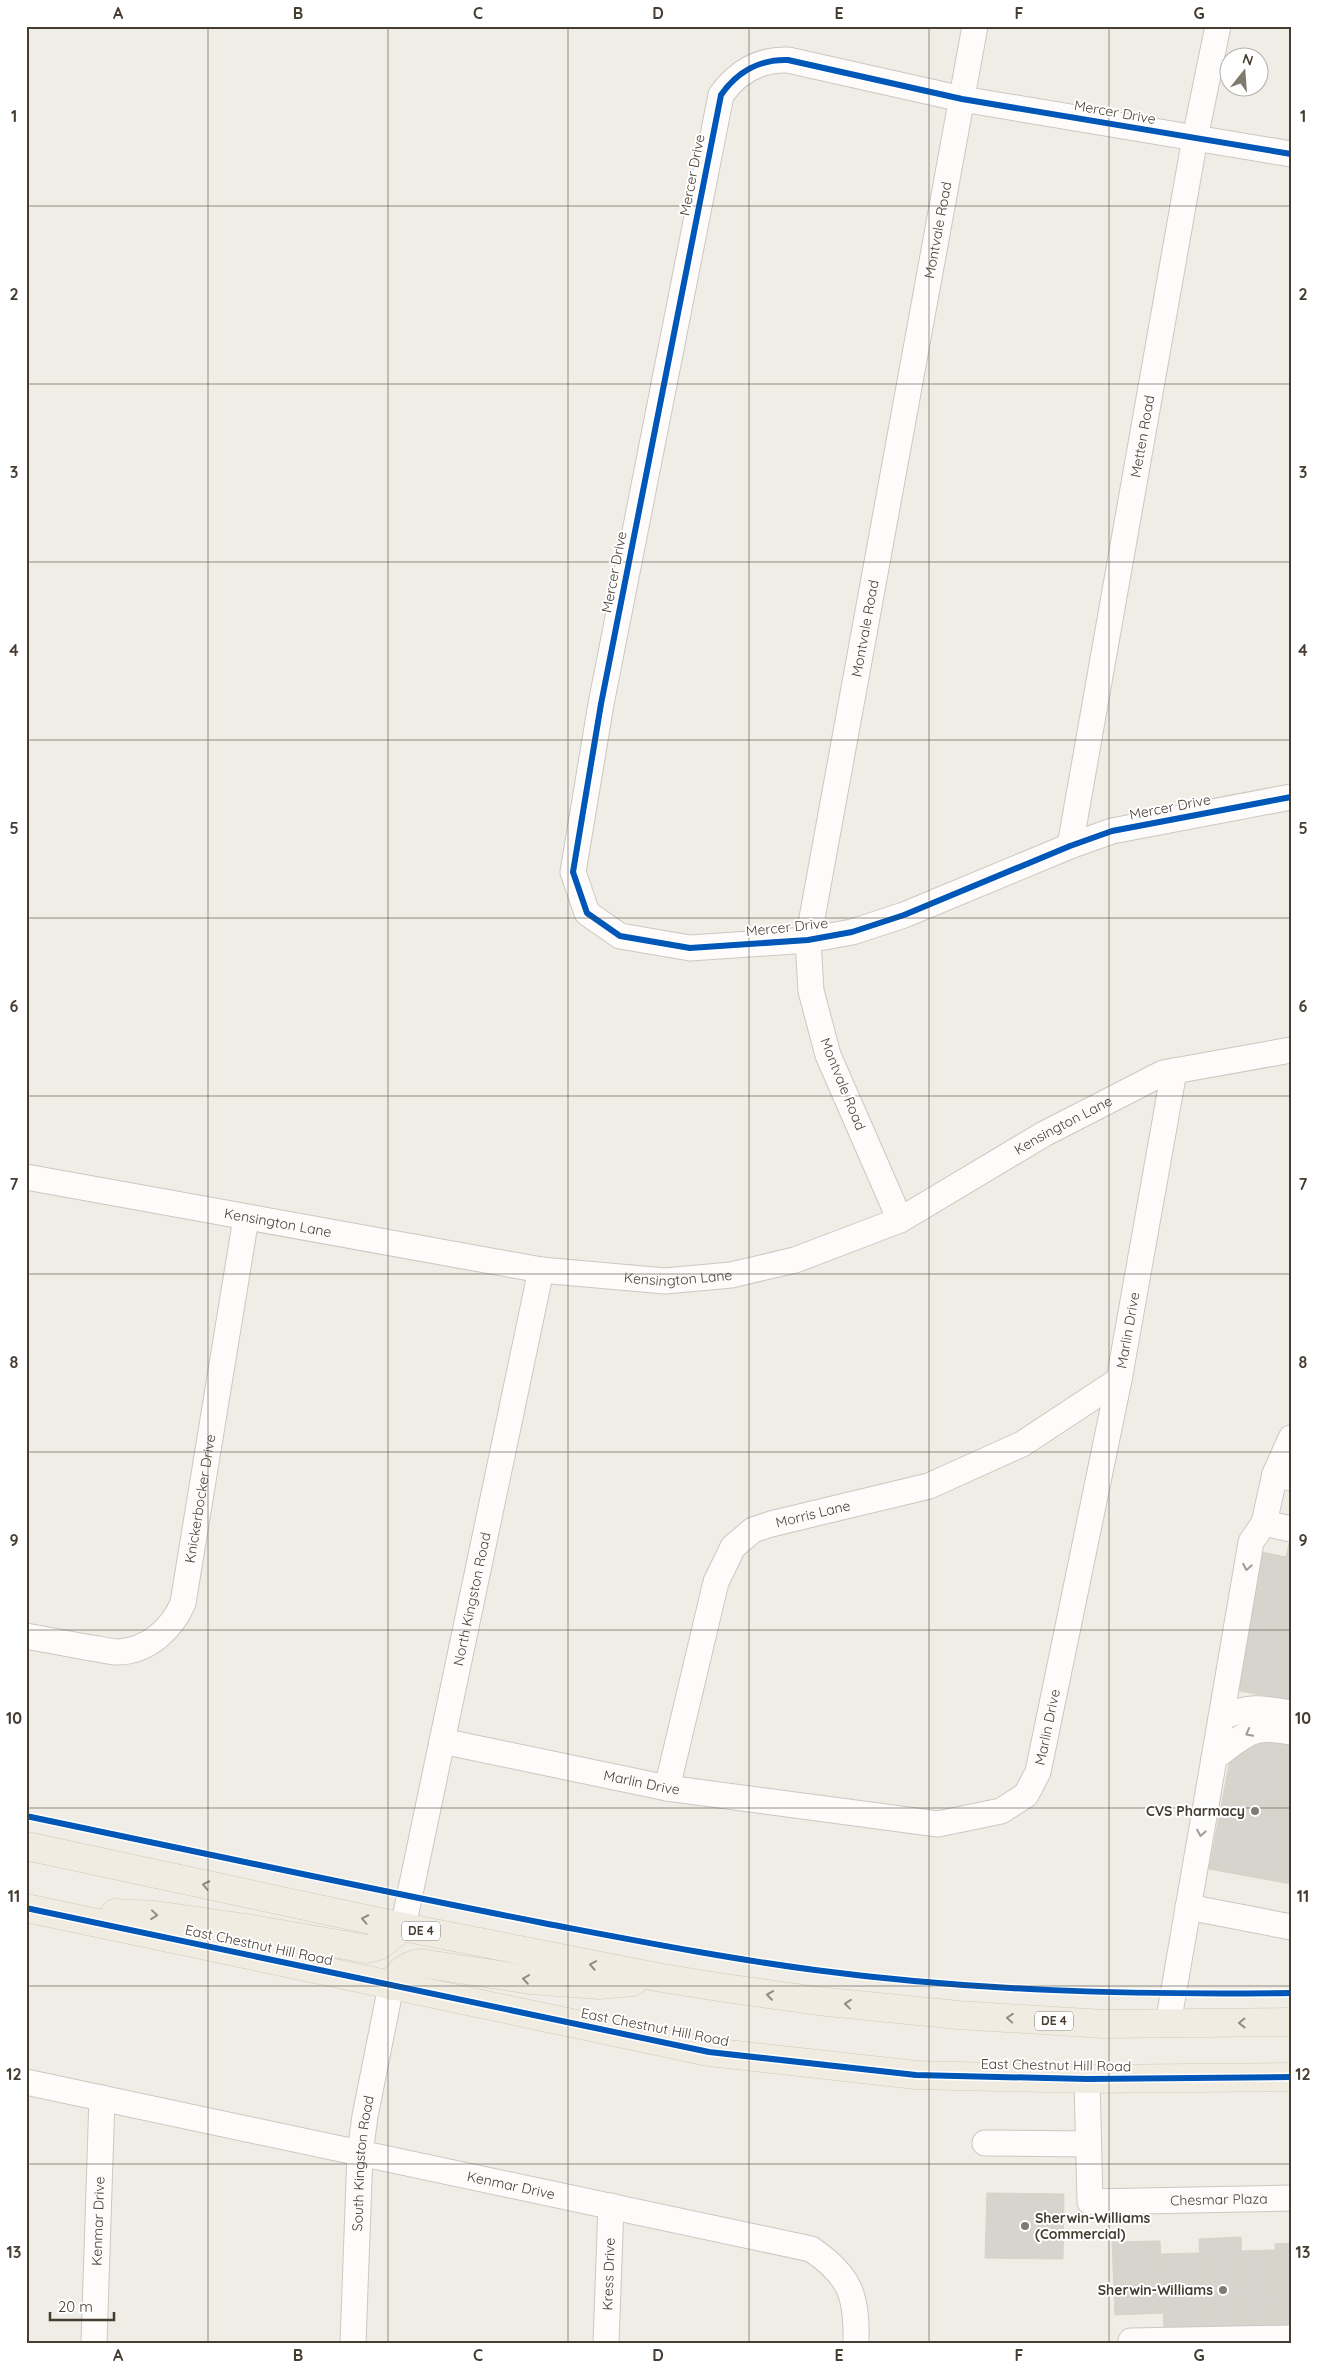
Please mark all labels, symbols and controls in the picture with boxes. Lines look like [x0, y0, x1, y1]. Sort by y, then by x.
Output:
text: A [113, 3, 124, 23]
text: B [293, 3, 303, 23]
text: C [473, 3, 483, 23]
text: D [652, 3, 664, 23]
text: E [834, 3, 844, 23]
text: F [1015, 3, 1024, 23]
text: G [1193, 3, 1205, 23]
north arrow [1220, 48, 1270, 98]
text: N [1240, 49, 1255, 70]
street label: Mercer Drive [1073, 96, 1157, 128]
text: 1 [11, 106, 17, 126]
text: 1 [1300, 106, 1306, 126]
street label: Mercer Drive [675, 133, 709, 217]
street label: Montvale Road [920, 180, 955, 280]
text: 2 [9, 284, 19, 304]
text: 2 [1298, 284, 1308, 304]
street label: Metten Road [1126, 394, 1158, 479]
text: 3 [10, 462, 18, 482]
text: 3 [1299, 462, 1307, 482]
street label: Mercer Drive [597, 530, 631, 614]
street label: Montvale Road [847, 578, 883, 678]
text: 4 [9, 640, 19, 660]
text: 4 [1298, 640, 1308, 660]
street label: Mercer Drive [1128, 790, 1212, 824]
text: 5 [9, 818, 19, 838]
text: 5 [1298, 818, 1308, 838]
street label: Mercer Drive [745, 914, 829, 940]
text: 6 [10, 996, 19, 1016]
text: 6 [1299, 996, 1308, 1016]
street label: Montvale Road [816, 1035, 870, 1133]
street label: Kensington Lane [1011, 1092, 1115, 1159]
text: 7 [10, 1174, 19, 1194]
text: 7 [1299, 1174, 1308, 1194]
street label: Kensington Lane [223, 1204, 333, 1241]
street label: Kensington Lane [623, 1266, 733, 1290]
street label: Marlin Drive [1112, 1291, 1144, 1370]
text: 8 [10, 1352, 19, 1372]
text: 8 [1299, 1352, 1308, 1372]
street label: Knickerbocker Drive [181, 1433, 220, 1564]
street label: Morris Lane [774, 1496, 852, 1532]
text: 9 [9, 1530, 19, 1550]
text: 9 [1298, 1530, 1308, 1550]
street label: North Kingston Road [449, 1531, 495, 1668]
one-way arrow [1242, 1563, 1252, 1572]
street label: Marlin Drive [1031, 1687, 1064, 1767]
text: 10 [6, 1708, 22, 1728]
text: 10 [1295, 1708, 1311, 1728]
one-way arrow [1245, 1727, 1254, 1737]
street label: Marlin Drive [602, 1766, 681, 1799]
place label: CVS Pharmacy [1146, 1802, 1245, 1820]
marker: CVS Pharmacy [1249, 1805, 1261, 1817]
one-way arrow [1197, 1829, 1207, 1838]
one-way arrow [201, 1880, 210, 1891]
text: 11 [8, 1886, 20, 1906]
text: 11 [1297, 1886, 1309, 1906]
one-way arrow [151, 1910, 159, 1921]
one-way arrow [360, 1914, 369, 1925]
street label: East Chestnut Hill Road [183, 1921, 335, 1969]
road number: DE 4 [402, 1922, 440, 1940]
one-way arrow [588, 1960, 597, 1970]
one-way arrow [522, 1974, 530, 1985]
one-way arrow [766, 1990, 774, 2001]
one-way arrow [844, 1999, 852, 2010]
street label: East Chestnut Hill Road [579, 2004, 731, 2050]
road number: DE 4 [1035, 2012, 1073, 2030]
one-way arrow [1005, 2013, 1013, 2024]
one-way arrow [1238, 2018, 1246, 2028]
street label: East Chestnut Hill Road [981, 2055, 1131, 2075]
text: 12 [6, 2064, 22, 2084]
text: 12 [1295, 2064, 1311, 2084]
street label: South Kingston Road [348, 2094, 378, 2232]
street label: Kenmar Drive [466, 2167, 557, 2203]
street label: Kenmar Drive [88, 2176, 108, 2266]
street label: Chesmar Plaza [1170, 2189, 1268, 2209]
place label: Sherwin-Williams (Commercial) [1035, 2209, 1151, 2243]
marker: Sherwin-Williams (Commercial) [1019, 2220, 1031, 2232]
street label: Kress Drive [598, 2237, 619, 2311]
text: 13 [7, 2242, 21, 2262]
text: 13 [1296, 2242, 1310, 2262]
place label: Sherwin-Williams [1098, 2281, 1213, 2299]
marker: Sherwin-Williams [1217, 2284, 1229, 2296]
scale bar [50, 2289, 114, 2321]
text: 20 m [58, 2297, 93, 2316]
text: A [113, 2345, 124, 2365]
text: B [293, 2345, 303, 2365]
text: C [473, 2345, 483, 2365]
text: D [652, 2345, 664, 2365]
text: E [834, 2345, 844, 2365]
text: F [1015, 2345, 1024, 2365]
text: G [1193, 2345, 1205, 2365]

